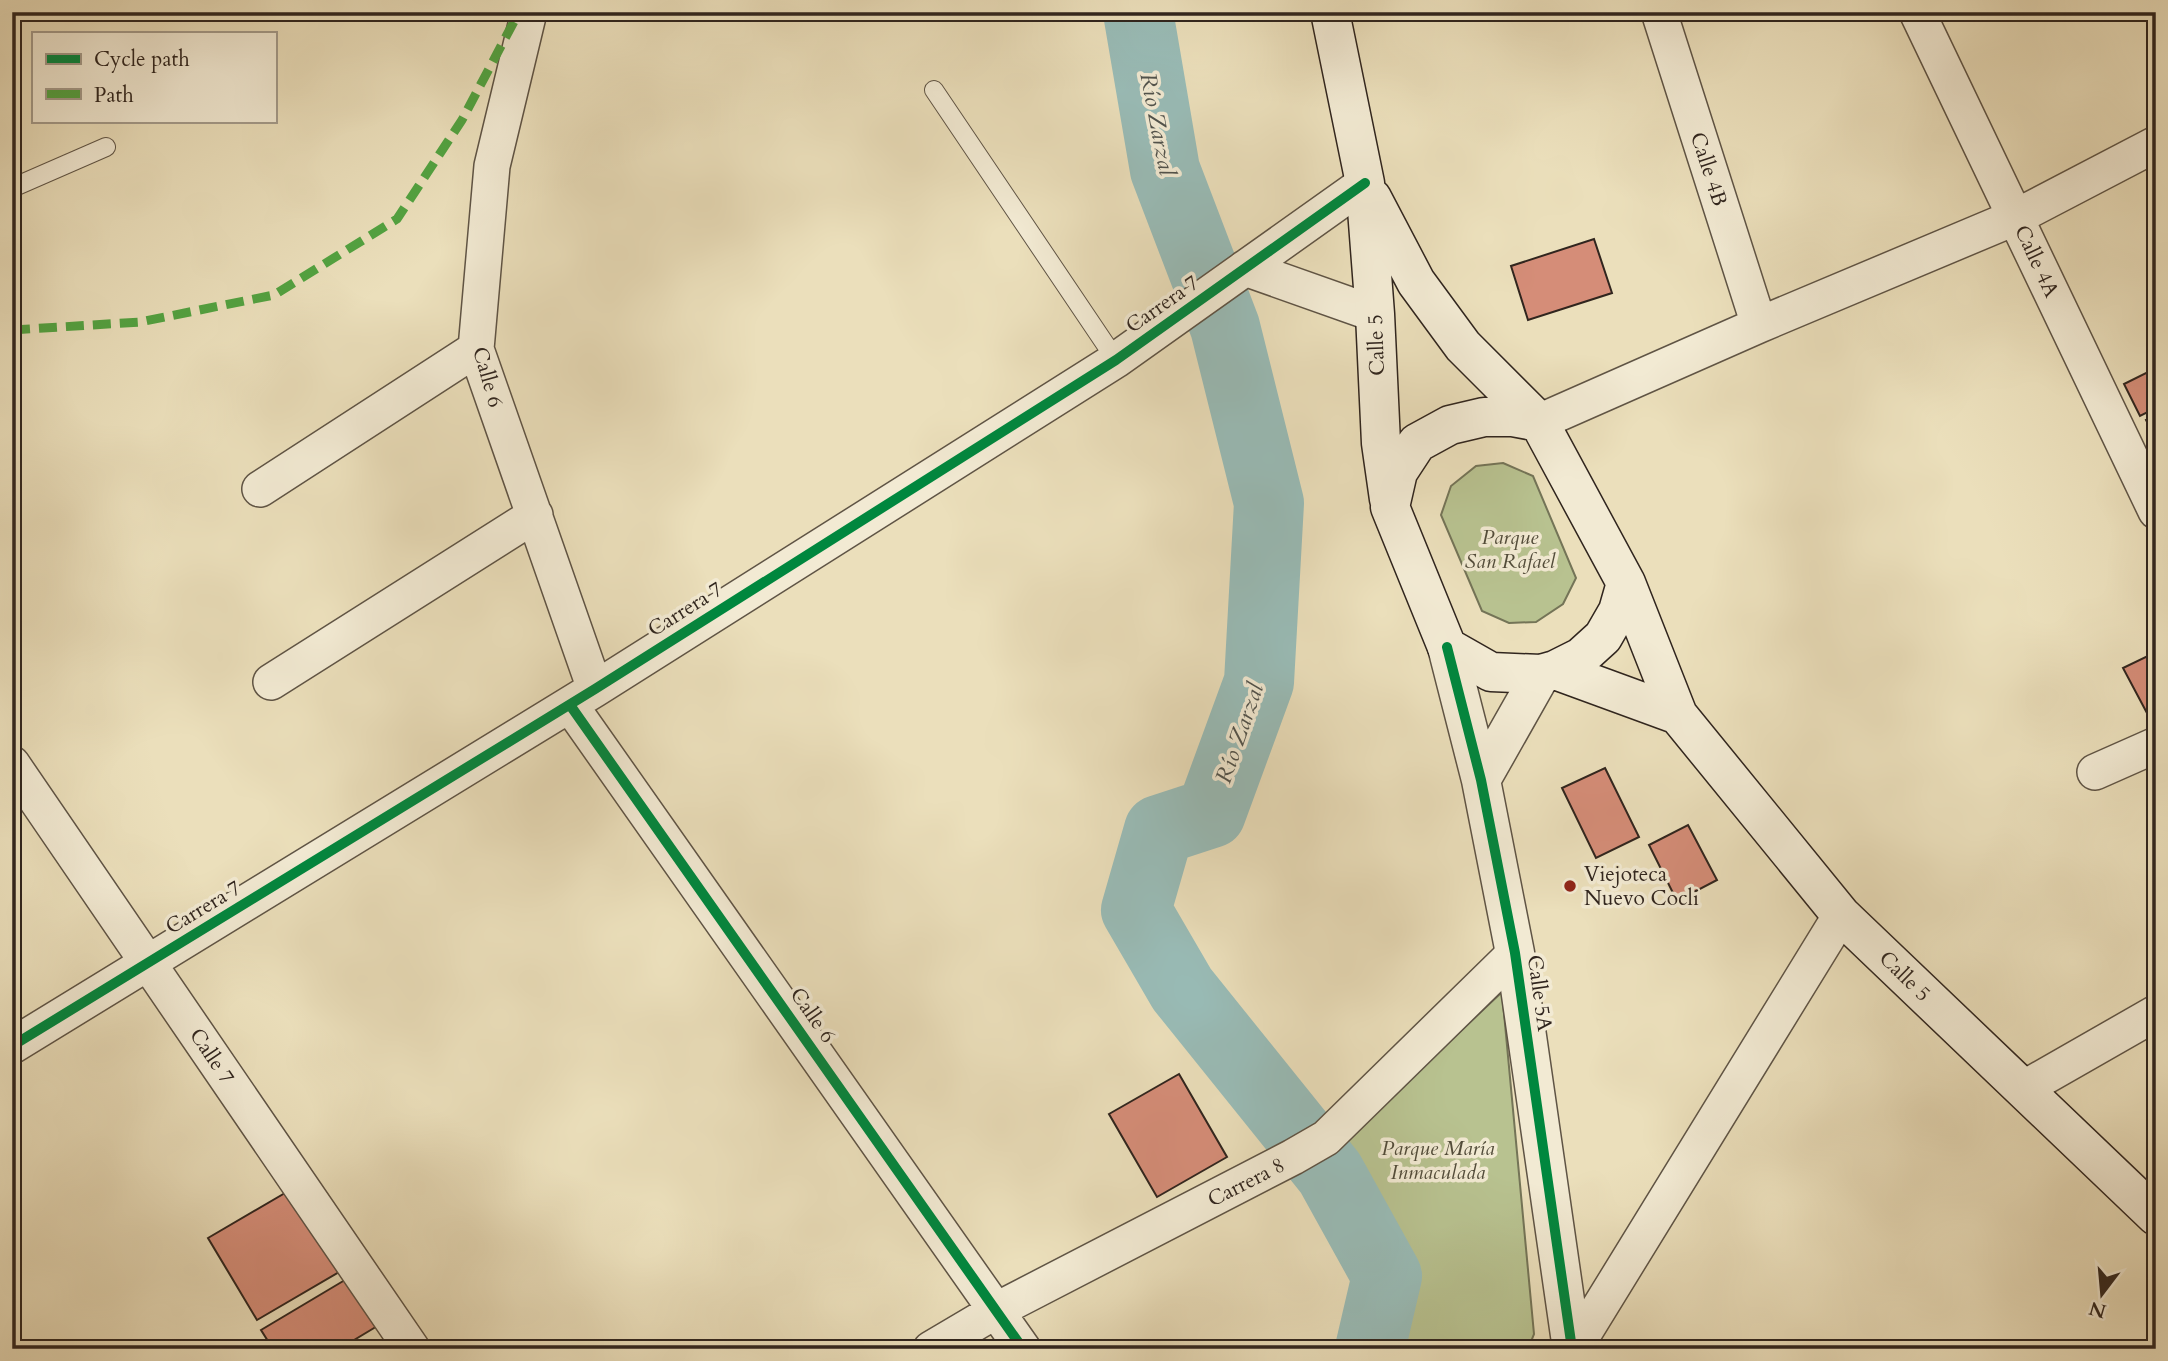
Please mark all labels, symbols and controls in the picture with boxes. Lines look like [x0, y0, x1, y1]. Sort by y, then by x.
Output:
legend [32, 32, 276, 122]
text: Cycle path [94, 45, 190, 74]
water label: Río Zarzal [1132, 70, 1183, 179]
text: Path [94, 81, 134, 110]
street label: Calle 4B [1683, 129, 1734, 210]
street label: Calle 4A [2007, 220, 2066, 302]
street label: Carrera 7 [1120, 269, 1205, 340]
street label: Calle 5 [1361, 314, 1392, 376]
street label: Calle 6 [465, 343, 510, 411]
park label: Parque San Rafael [1465, 523, 1556, 576]
street label: Carrera 7 [642, 575, 728, 644]
water label: Río Zarzal [1208, 678, 1271, 787]
place label: Viejoteca Nuevo Cocli [1584, 860, 1699, 913]
street label: Carrera 7 [160, 873, 247, 941]
marker: Viejoteca Nuevo Cocli [1562, 878, 1578, 894]
street label: Calle 5 [1872, 944, 1937, 1008]
street label: Calle 5A [1520, 953, 1559, 1033]
street label: Calle 6 [783, 982, 842, 1049]
street label: Calle 7 [182, 1023, 241, 1090]
park label: Parque María Inmaculada [1381, 1134, 1495, 1187]
street label: Carrera 8 [1203, 1151, 1290, 1214]
north arrow [2066, 1260, 2136, 1330]
text: N [2086, 1294, 2109, 1324]

